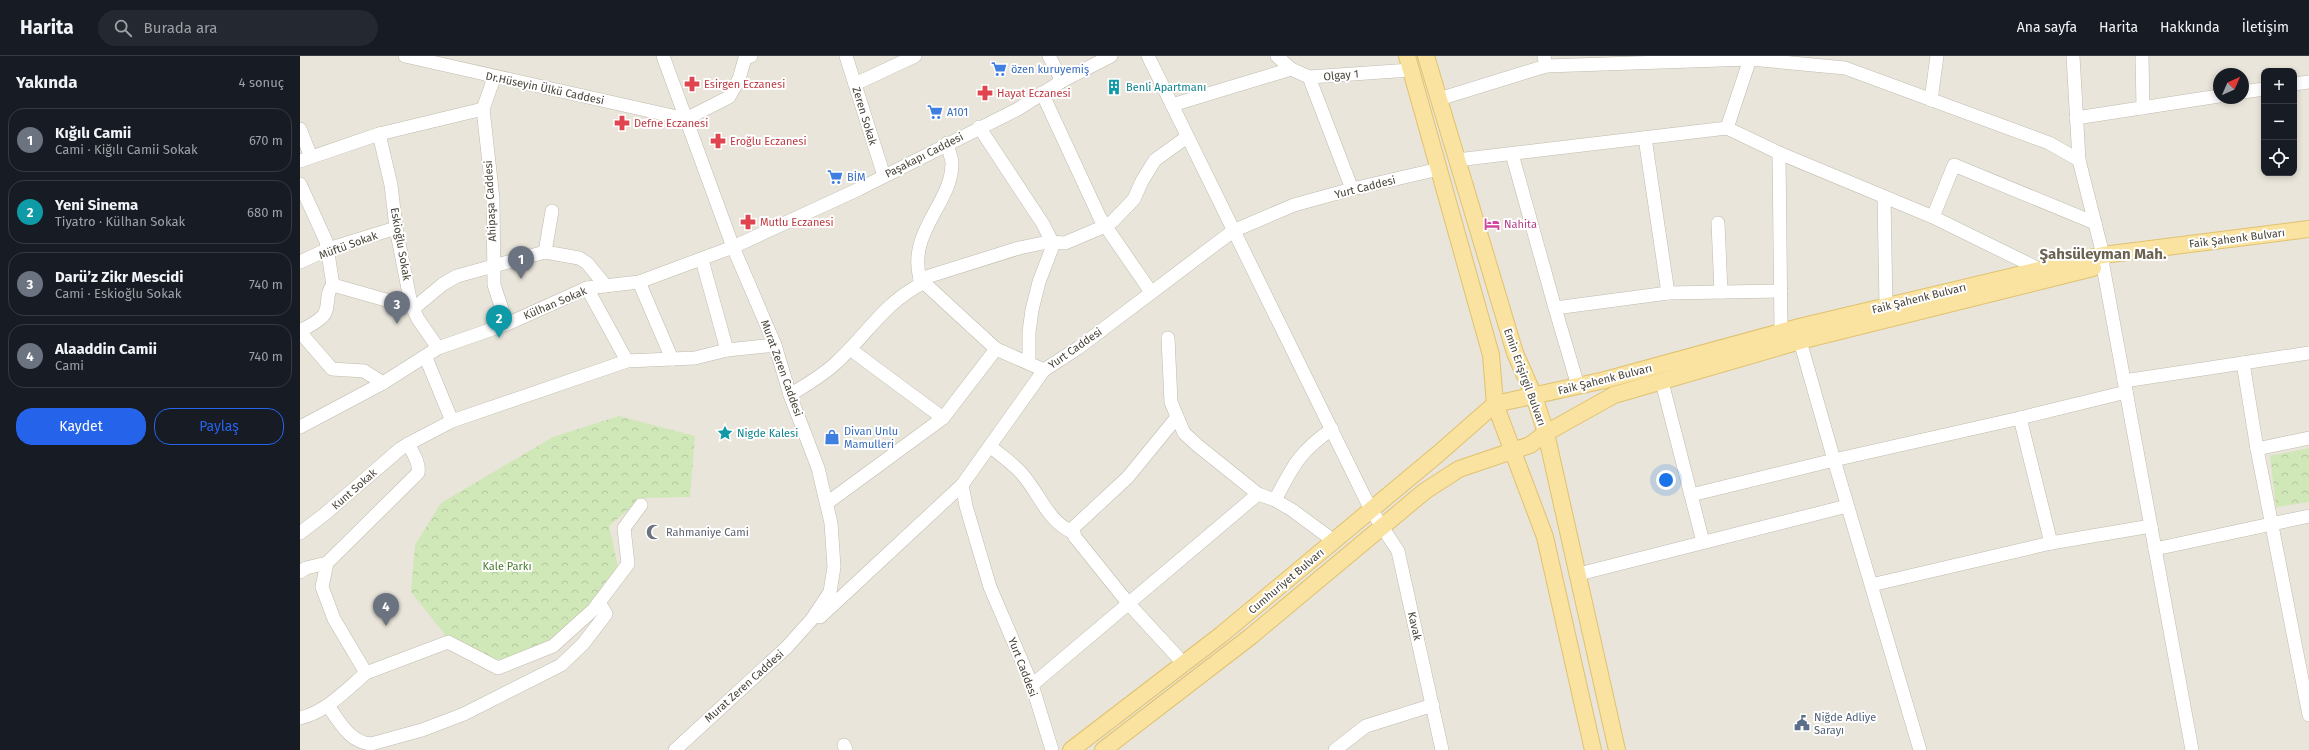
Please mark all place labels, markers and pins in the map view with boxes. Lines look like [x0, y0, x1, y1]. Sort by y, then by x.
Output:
supermarket icon: özen kuruyemiş [990, 60, 1008, 78]
place label: özen kuruyemiş [1011, 63, 1089, 76]
pharmacy icon: Esirgen Eczanesi [683, 75, 701, 93]
place label: Esirgen Eczanesi [704, 78, 785, 91]
building icon: Benli Apartmanı [1105, 78, 1123, 96]
place label: Benli Apartmanı [1126, 81, 1206, 94]
pharmacy icon: Hayat Eczanesi [976, 84, 994, 102]
place label: Hayat Eczanesi [997, 87, 1071, 100]
supermarket icon: A101 [926, 103, 944, 121]
place label: A101 [947, 106, 968, 119]
pharmacy icon: Defne Eczanesi [613, 114, 631, 132]
place label: Defne Eczanesi [634, 117, 708, 130]
pharmacy icon: Eroğlu Eczanesi [709, 132, 727, 150]
place label: Eroğlu Eczanesi [730, 135, 807, 148]
supermarket icon: BİM [826, 168, 844, 186]
place label: BİM [847, 170, 866, 184]
pharmacy icon: Mutlu Eczanesi [739, 213, 757, 231]
hotel icon: Nahita [1483, 215, 1501, 233]
place label: Mutlu Eczanesi [760, 216, 834, 229]
place label: Nahita [1504, 218, 1537, 231]
pin: 1 [508, 246, 534, 279]
pin: 3 [384, 291, 410, 324]
pin: 2 [486, 305, 512, 338]
place icon: Nigde Kalesi [716, 424, 734, 442]
place label: Divan Unlu Mamulleri [844, 425, 898, 451]
place label: Nigde Kalesi [737, 427, 798, 440]
shop icon: Divan Unlu Mamulleri [823, 428, 841, 446]
mosque icon: Rahmaniye Cami [645, 523, 663, 541]
place label: Rahmaniye Cami [666, 526, 749, 539]
pin: 4 [373, 593, 399, 626]
place label: Niğde Adliye Sarayı [1814, 711, 1876, 737]
public building icon: Niğde Adliye Sarayı [1793, 714, 1811, 732]

